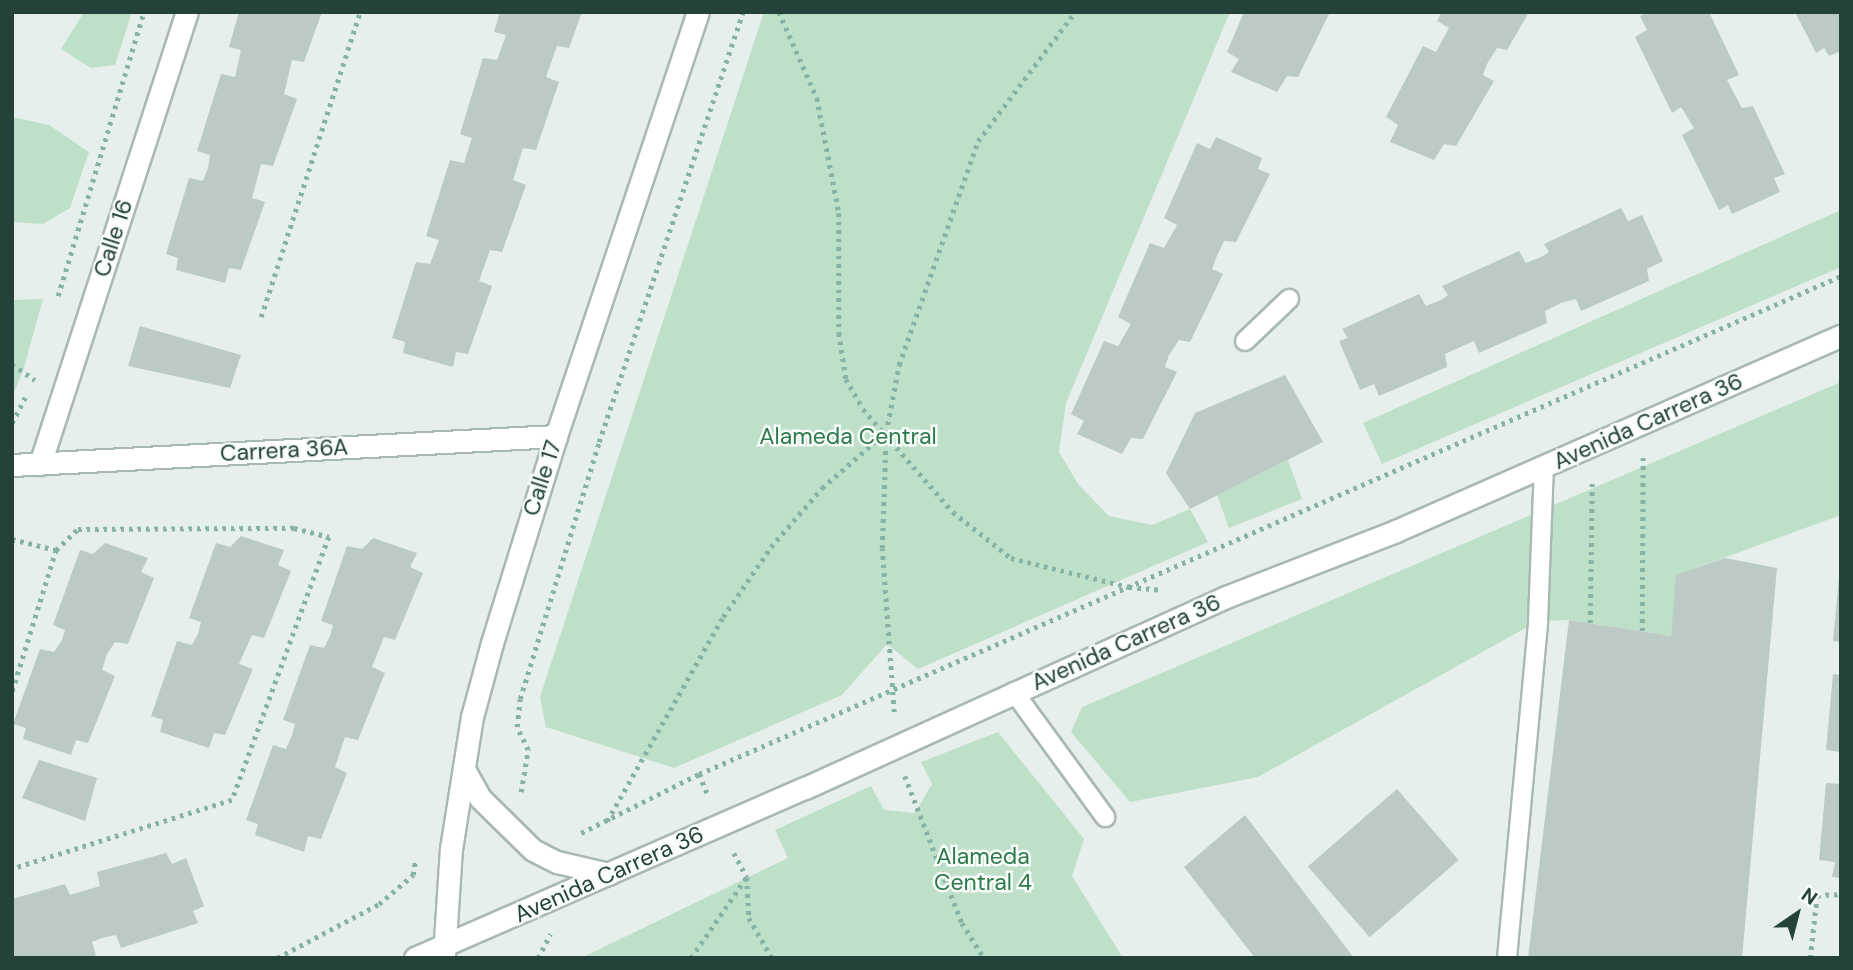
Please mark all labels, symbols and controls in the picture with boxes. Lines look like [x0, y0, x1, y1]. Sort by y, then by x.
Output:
street label: Calle 16 [88, 196, 138, 280]
street label: Avenida Carrera 36 [1549, 367, 1747, 475]
park label: Alameda Central [759, 422, 937, 450]
street label: Carrera 36A [219, 433, 349, 467]
street label: Calle 17 [517, 437, 567, 519]
street label: Avenida Carrera 36 [1027, 588, 1225, 696]
street label: Avenida Carrera 36 [510, 820, 708, 928]
park label: Alameda Central 4 [934, 842, 1032, 896]
north arrow [1762, 879, 1832, 949]
text: N [1796, 882, 1822, 911]

